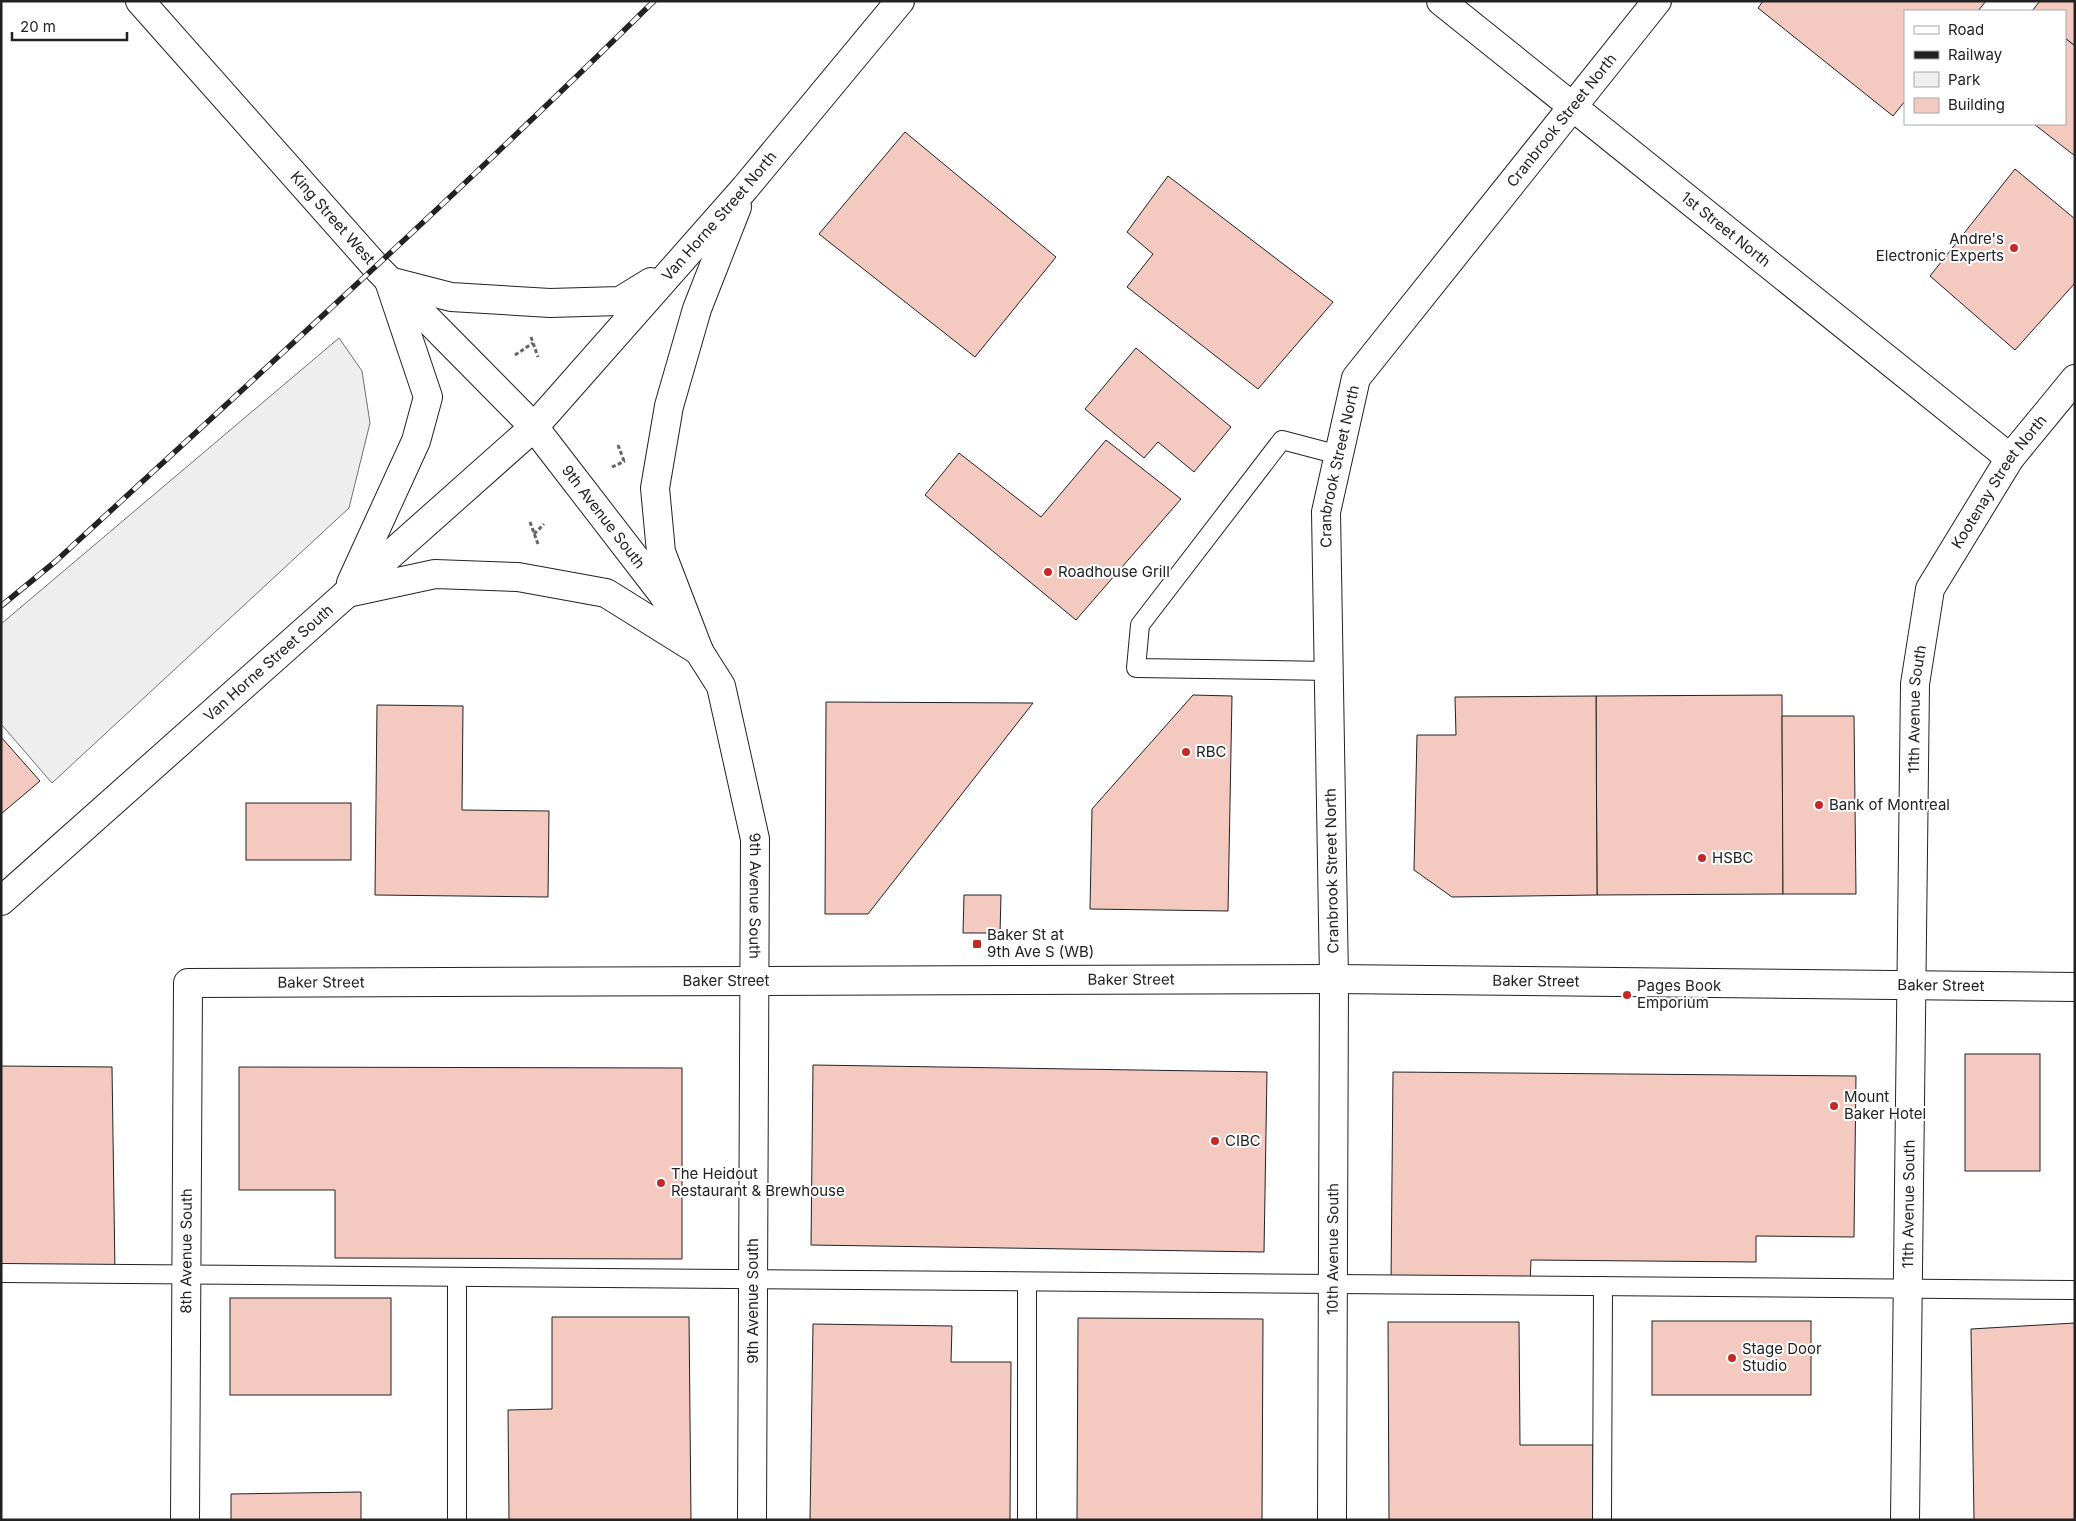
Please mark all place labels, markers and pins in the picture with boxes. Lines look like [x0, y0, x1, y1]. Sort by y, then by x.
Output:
place label: Andre's Electronic Experts [1876, 229, 2004, 265]
marker: Andre's Electronic Experts [2008, 242, 2020, 254]
place label: Roadhouse Grill [1058, 562, 1170, 581]
marker: Roadhouse Grill [1042, 566, 1054, 578]
place label: RBC [1196, 742, 1226, 761]
marker: RBC [1180, 746, 1192, 758]
place label: Bank of Montreal [1829, 795, 1950, 814]
marker: Bank of Montreal [1813, 799, 1825, 811]
place label: HSBC [1712, 848, 1754, 867]
marker: HSBC [1696, 852, 1708, 864]
place label: Baker St at 9th Ave S (WB) [987, 925, 1094, 961]
marker: Baker St at 9th Ave S (WB) [971, 938, 983, 950]
place label: Pages Book Emporium [1637, 976, 1722, 1012]
marker: Pages Book Emporium [1621, 989, 1633, 1001]
place label: Mount Baker Hotel [1844, 1087, 1926, 1123]
marker: Mount Baker Hotel [1828, 1100, 1840, 1112]
place label: CIBC [1225, 1131, 1261, 1150]
marker: CIBC [1209, 1135, 1221, 1147]
place label: The Heidout Restaurant & Brewhouse [671, 1164, 845, 1200]
marker: The Heidout Restaurant & Brewhouse [655, 1177, 667, 1189]
place label: Stage Door Studio [1742, 1339, 1822, 1375]
marker: Stage Door Studio [1726, 1352, 1738, 1364]

